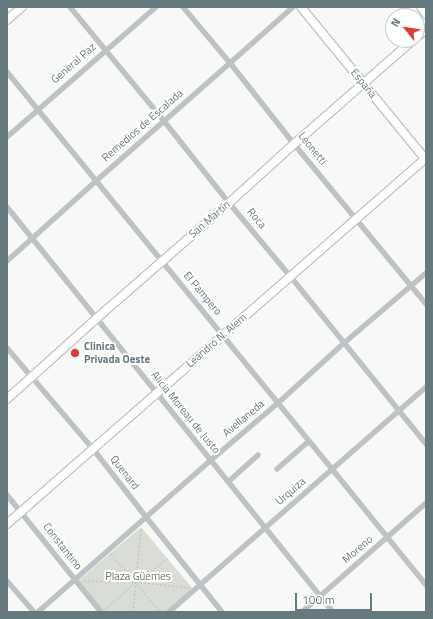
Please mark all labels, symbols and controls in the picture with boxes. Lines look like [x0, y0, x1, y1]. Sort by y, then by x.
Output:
north arrow [385, 8, 425, 48]
text: N [387, 15, 404, 30]
street label: General Paz [49, 41, 99, 87]
street label: España [347, 67, 379, 101]
street label: Remedios de Escalada [100, 87, 186, 165]
street label: Leonetti [295, 130, 329, 168]
street label: San Martín [187, 198, 233, 242]
street label: Roca [244, 206, 268, 232]
street label: El Pampero [180, 269, 224, 319]
street label: Leandro N. Alem [184, 311, 250, 371]
place label: Clinica Privada Oeste [84, 340, 150, 366]
marker: Clinica Privada Oeste [69, 347, 81, 359]
street label: Alicia Moreau de Justo [148, 369, 222, 457]
street label: Avellaneda [220, 398, 268, 440]
street label: Quenard [107, 453, 141, 493]
street label: Urquiza [273, 475, 309, 509]
street label: Constantino [40, 521, 84, 573]
street label: Moreno [340, 533, 376, 567]
park label: Plaza Güemes [105, 570, 171, 584]
scale bar [297, 585, 374, 611]
text: 100 m [302, 590, 335, 609]

